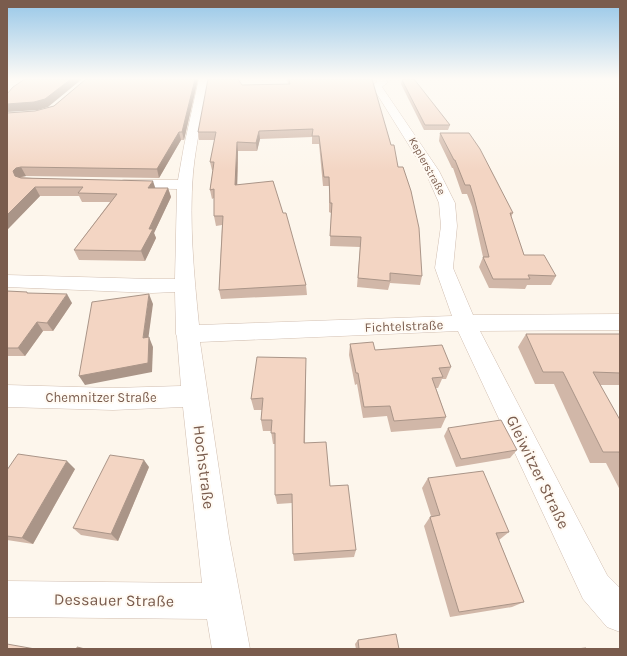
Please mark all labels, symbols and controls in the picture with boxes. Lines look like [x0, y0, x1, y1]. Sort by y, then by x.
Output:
street label: Keplerstraße [406, 135, 448, 197]
street label: Fichtelstraße [364, 317, 444, 335]
street label: Chemnitzer Straße [45, 390, 157, 405]
street label: Gleiwitzer Straße [502, 412, 574, 532]
street label: Hochstraße [189, 424, 219, 510]
street label: Dessauer Straße [54, 589, 174, 611]

